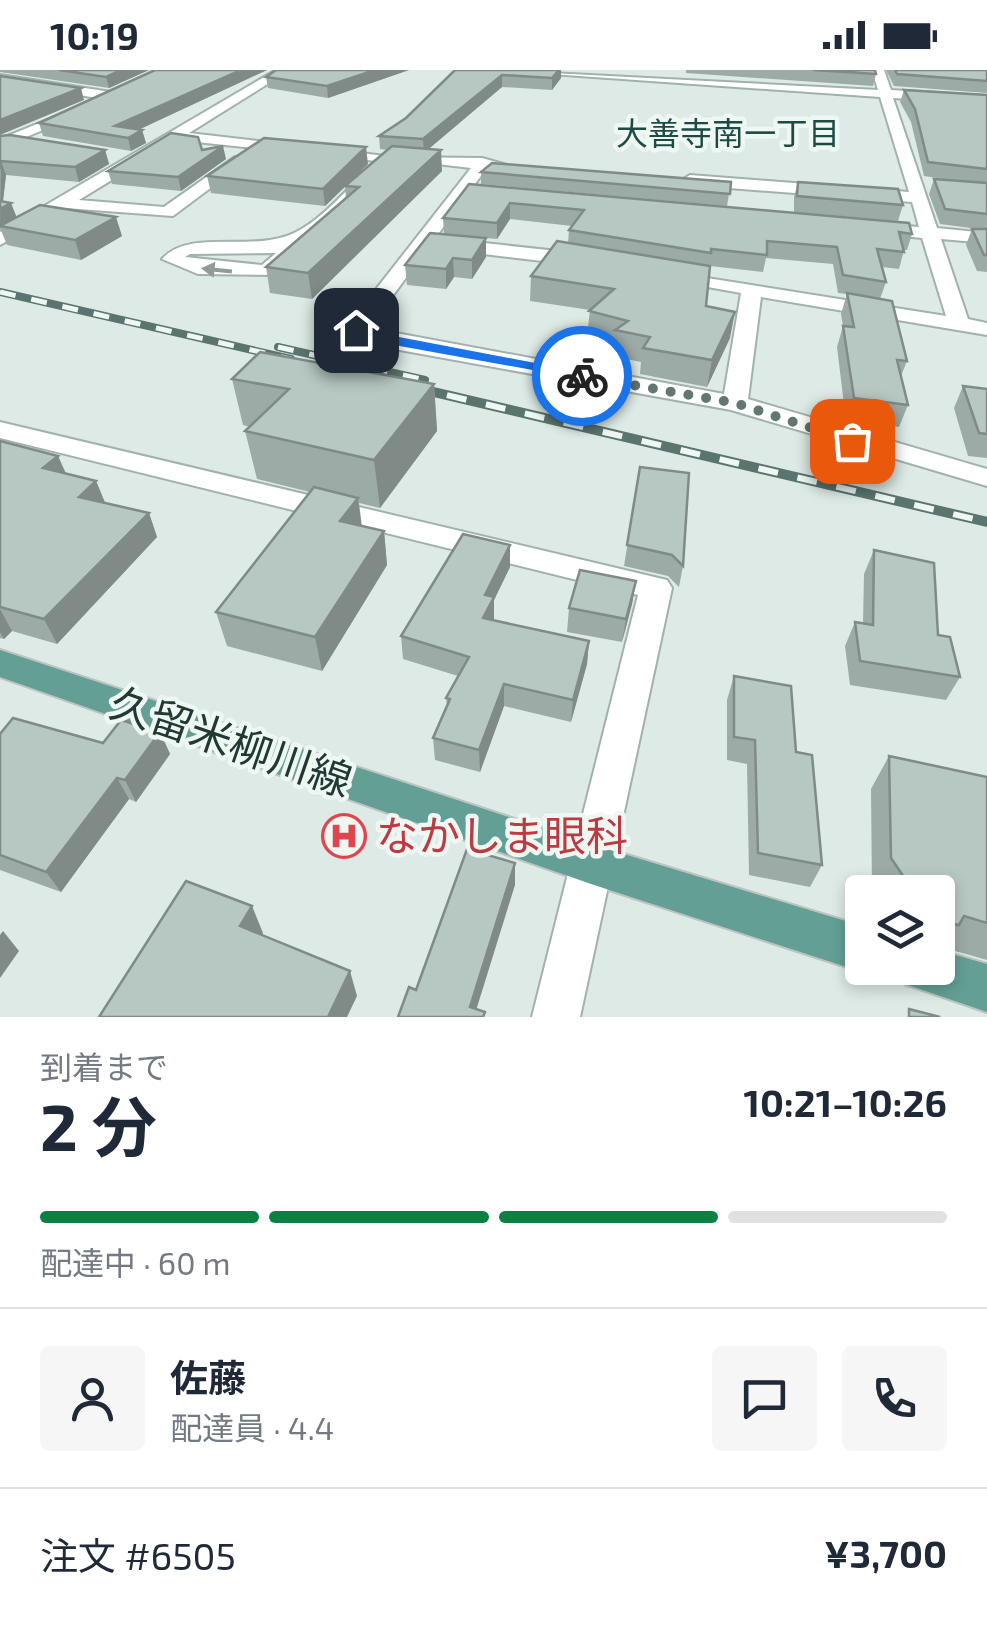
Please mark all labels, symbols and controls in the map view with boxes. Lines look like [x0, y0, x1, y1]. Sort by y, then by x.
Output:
text: 10:19 [50, 12, 139, 58]
district label: 大善寺南一丁目 [616, 113, 840, 151]
one-way arrow [201, 262, 233, 278]
pin [314, 288, 399, 373]
icon: home [329, 303, 384, 358]
courier [532, 326, 632, 426]
icon: bike [555, 349, 610, 404]
pin [810, 399, 895, 484]
icon: bag [825, 414, 880, 469]
street label: 久留米柳川線 [104, 675, 359, 805]
place label: なかしま眼科 [376, 809, 628, 859]
hospital icon: なかしま眼科 [321, 813, 367, 859]
map controls [845, 875, 955, 985]
button: layers [845, 875, 955, 985]
text: 到着まで [40, 1047, 168, 1085]
text: 10:21–10:26 [744, 1079, 947, 1125]
text: 2 分 [40, 1086, 157, 1164]
text: 配達中 · 60 m [40, 1243, 231, 1281]
button: person [40, 1346, 145, 1451]
button: chat [712, 1346, 817, 1451]
button: phone [842, 1346, 947, 1451]
text: 佐藤 [170, 1354, 246, 1400]
text: 配達員 · 4.4 [170, 1408, 334, 1446]
text: ¥3,700 [824, 1530, 947, 1576]
text: 注文 #6505 [40, 1532, 236, 1578]

